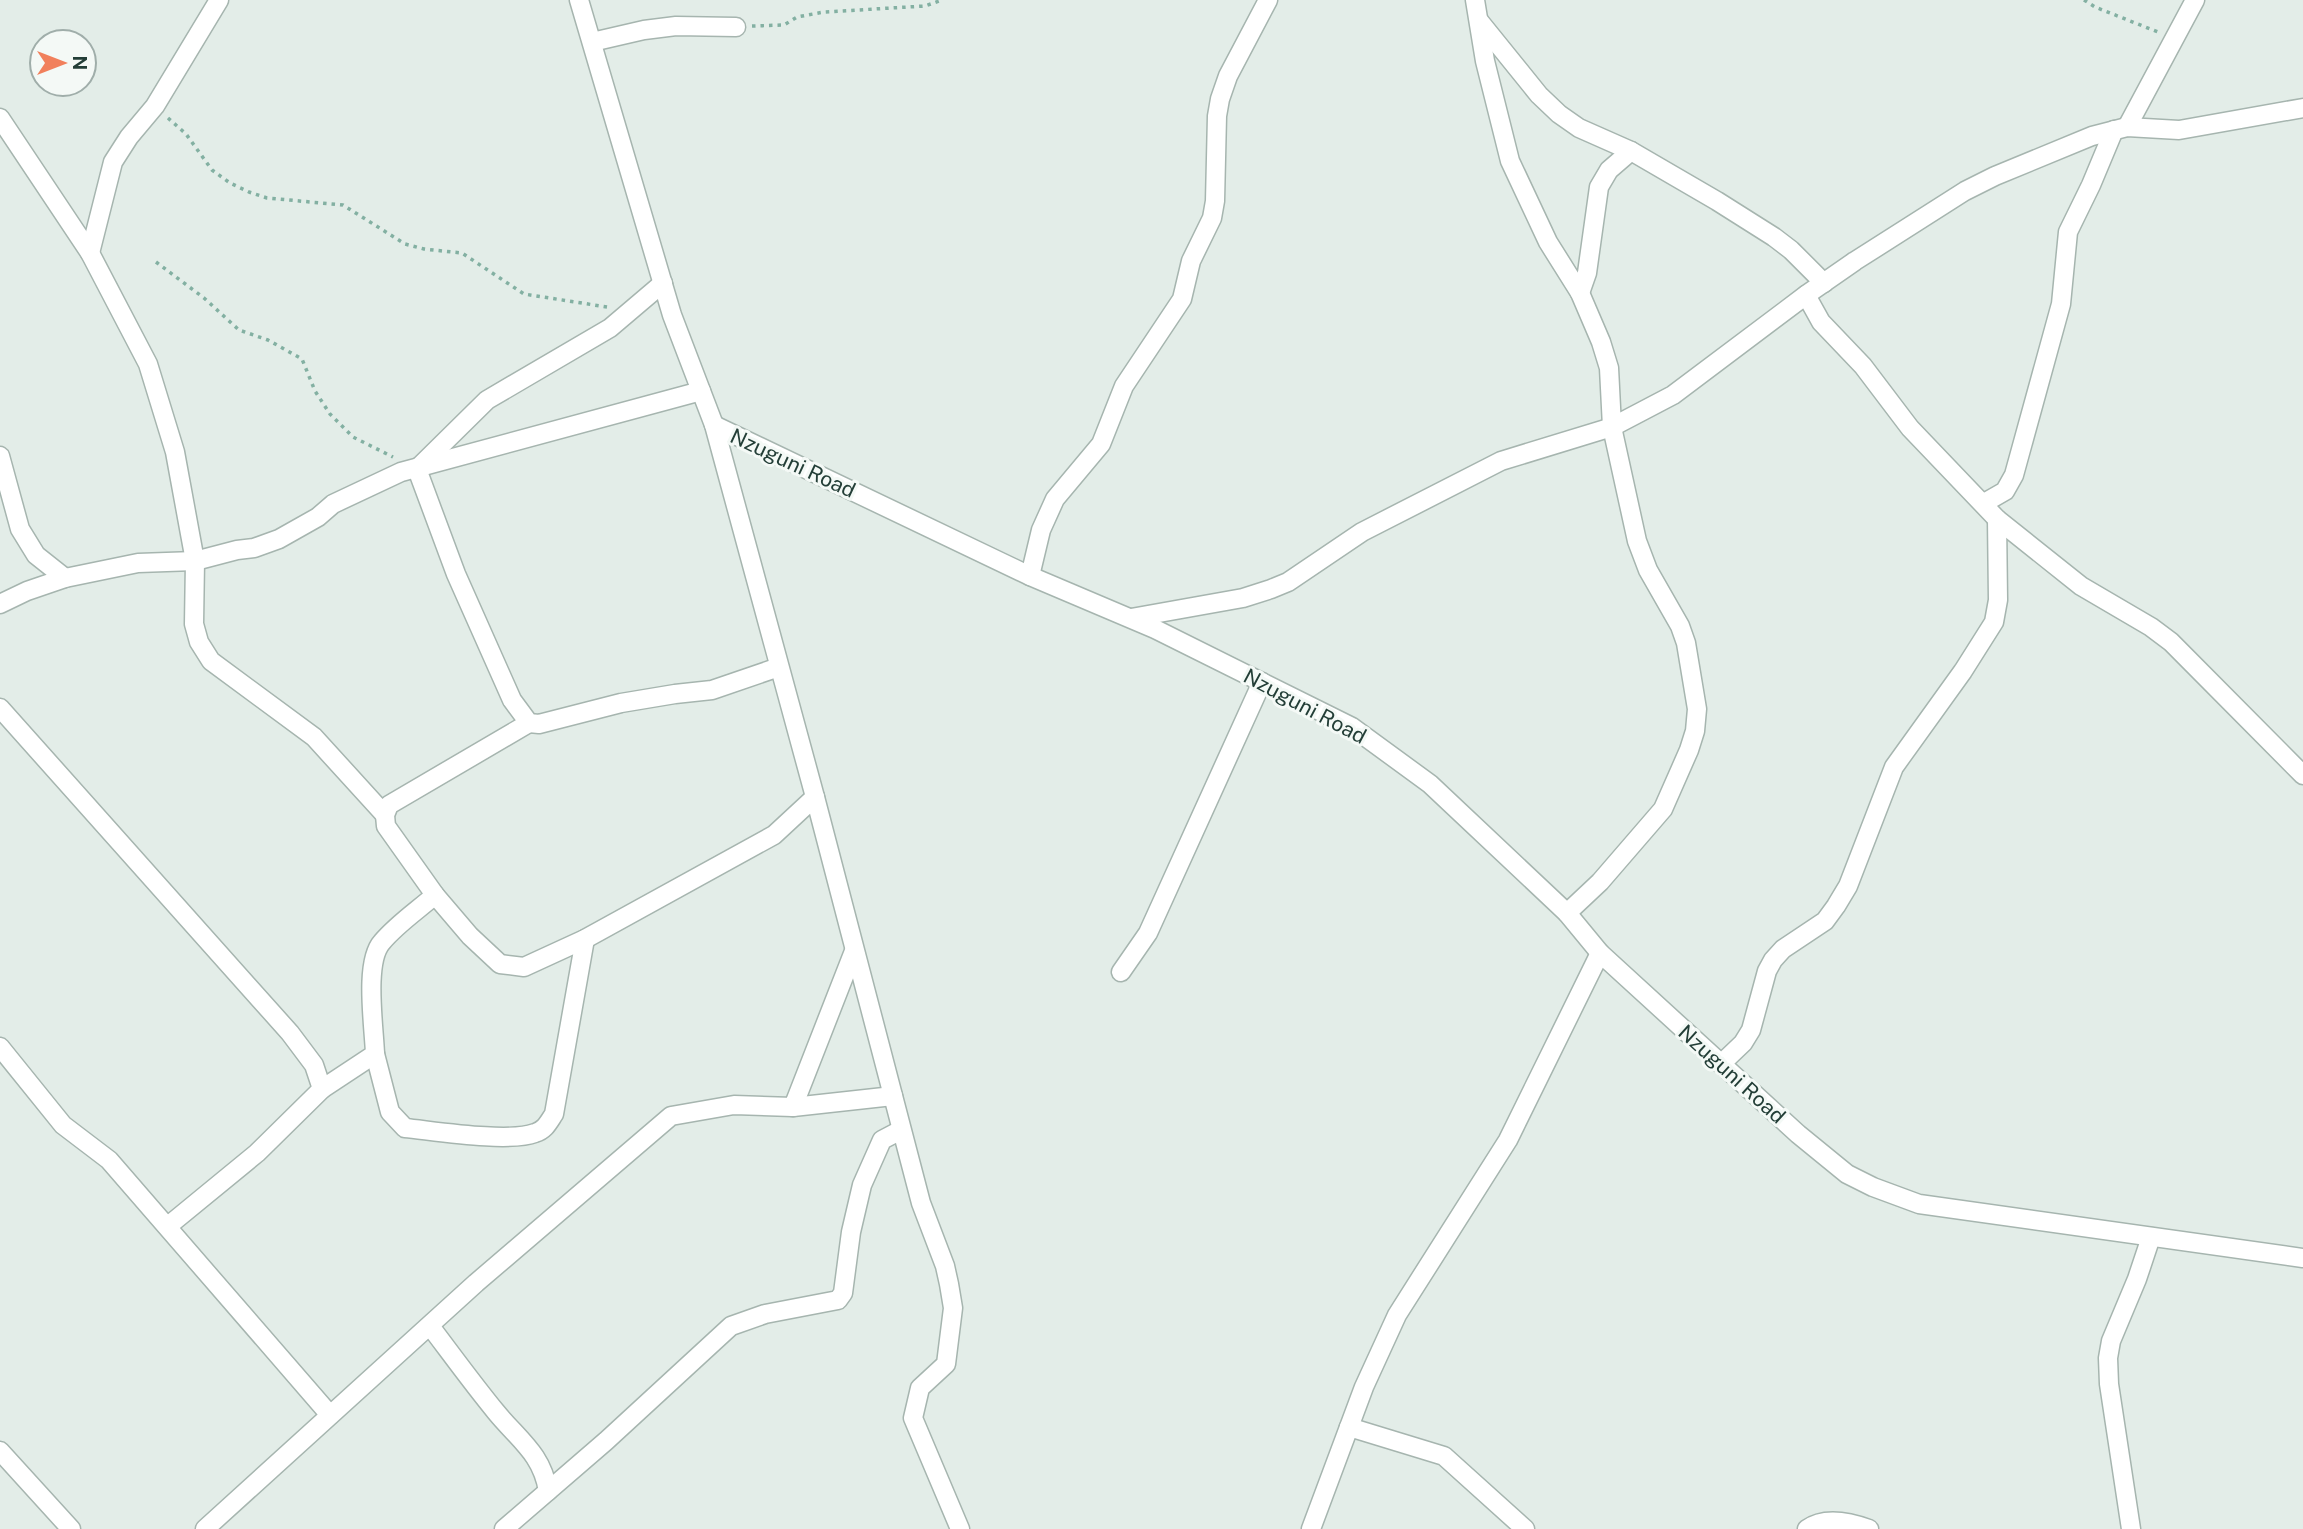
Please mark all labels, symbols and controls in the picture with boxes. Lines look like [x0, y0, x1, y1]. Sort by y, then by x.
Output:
north arrow [28, 28, 98, 98]
text: N [69, 56, 91, 70]
street label: Nzuguni Road [726, 423, 860, 503]
street label: Nzuguni Road [1239, 663, 1371, 749]
street label: Nzuguni Road [1673, 1019, 1791, 1129]

